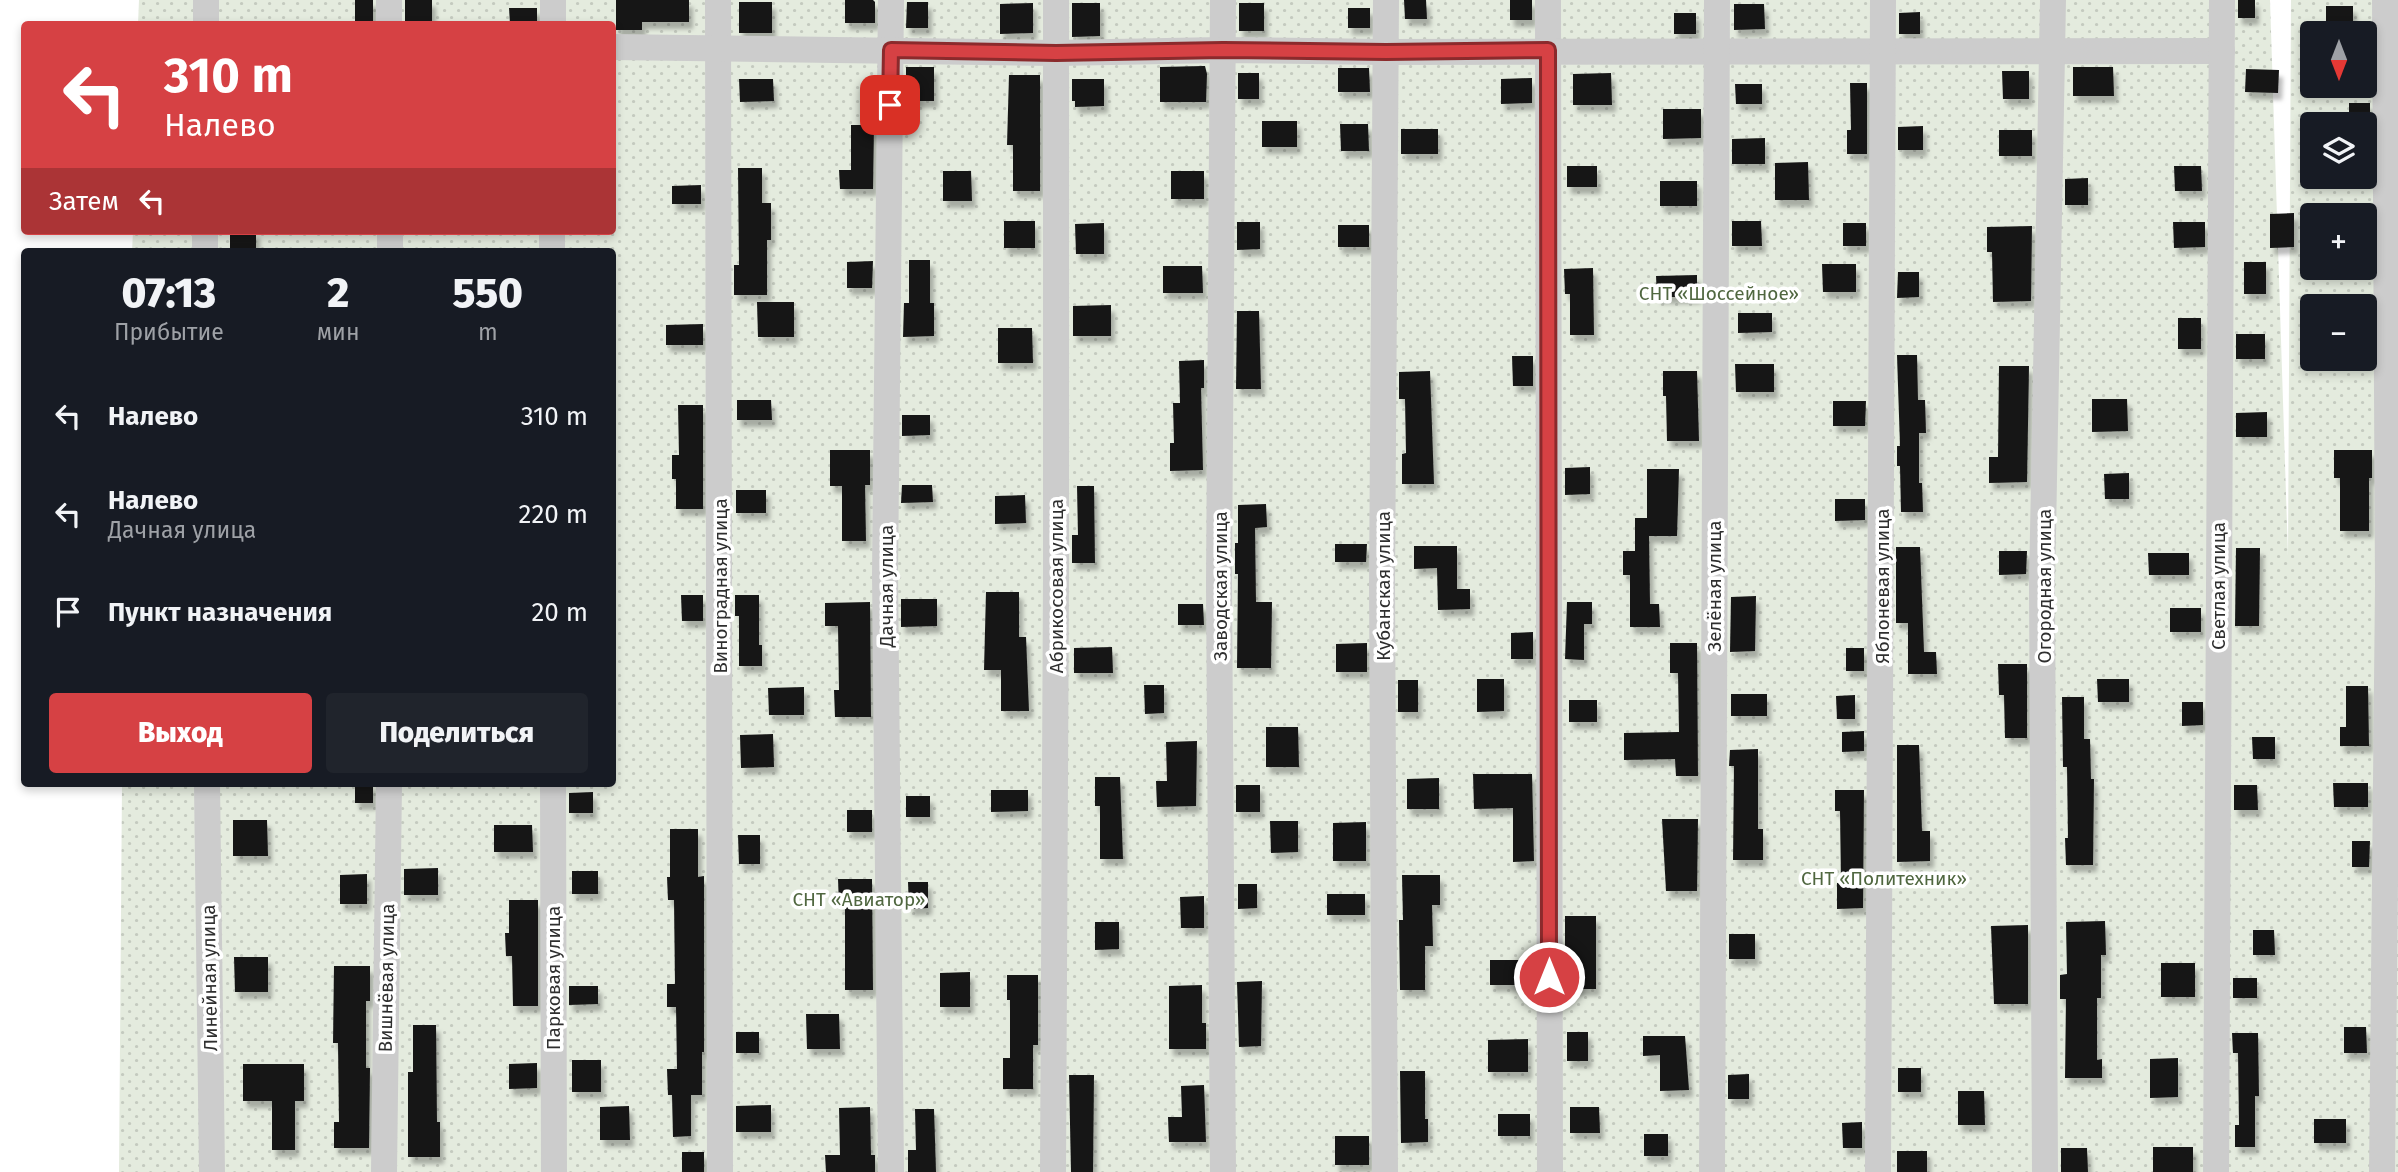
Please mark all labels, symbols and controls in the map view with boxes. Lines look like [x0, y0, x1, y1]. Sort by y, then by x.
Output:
north arrow [2300, 21, 2376, 98]
map controls [2300, 21, 2377, 371]
text: 310 m [164, 46, 293, 105]
icon: left [49, 49, 140, 140]
pin [860, 75, 920, 135]
icon: arrive [871, 86, 909, 124]
text: Налево [164, 106, 276, 144]
button: layers [2300, 112, 2377, 189]
icon: left [133, 182, 171, 220]
text: Затем [49, 186, 119, 217]
button: + [2300, 203, 2377, 280]
text: 07:13 [121, 268, 216, 318]
text: 2 [327, 268, 349, 318]
text: 550 [452, 268, 523, 318]
park label: СНТ «Шоссейное» [1639, 282, 1799, 305]
button: − [2300, 294, 2377, 371]
text: Прибытие [114, 318, 224, 346]
text: мин [317, 318, 360, 346]
text: m [478, 318, 498, 346]
icon: left [49, 397, 87, 435]
text: Налево [108, 401, 198, 432]
text: 310 m [521, 401, 588, 432]
text: Налево [108, 485, 198, 516]
icon: left [49, 495, 87, 533]
street label: Виноградная улица [709, 498, 732, 674]
text: 220 m [519, 499, 588, 530]
street label: Абрикосовая улица [1045, 499, 1068, 673]
street label: Яблоневая улица [1871, 508, 1894, 664]
street label: Огородная улица [2033, 509, 2056, 663]
street label: Заводская улица [1209, 511, 1232, 661]
street label: Кубанская улица [1372, 511, 1395, 661]
text: Дачная улица [108, 516, 256, 544]
street label: Зелёная улица [1703, 520, 1726, 652]
street label: Светлая улица [2207, 522, 2230, 650]
street label: Дачная улица [875, 525, 898, 648]
icon: arrive [49, 593, 87, 631]
text: Пункт назначения [108, 597, 332, 628]
text: 20 m [531, 597, 588, 628]
button: Выход [49, 693, 312, 773]
button: Поделиться [326, 693, 588, 773]
park label: СНТ «Политехник» [1801, 867, 1967, 890]
park label: СНТ «Авиатор» [792, 888, 926, 911]
street label: Вишнёвая улица [374, 903, 399, 1053]
street label: Линейная улица [197, 904, 222, 1052]
street label: Парковая улица [542, 906, 565, 1050]
position arrow [1512, 940, 1586, 1014]

